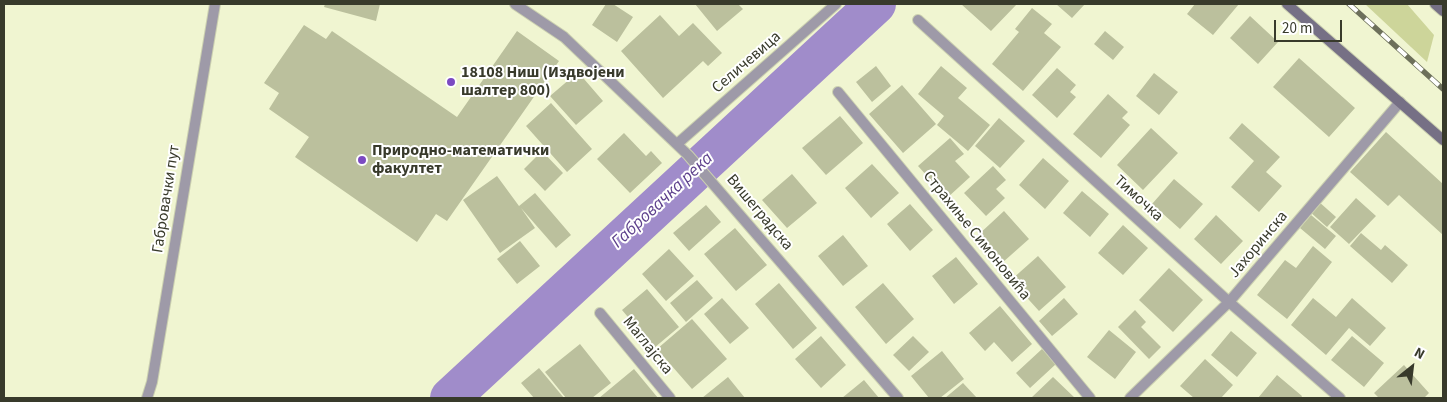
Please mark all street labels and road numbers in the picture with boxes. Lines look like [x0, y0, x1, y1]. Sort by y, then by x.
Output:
street label: Селичевица [709, 28, 785, 98]
street label: Габровачки пут [149, 144, 185, 254]
street label: Страхиње Симоновића [918, 168, 1034, 304]
street label: Вишеградска [722, 171, 796, 255]
street label: Тимочка [1109, 172, 1167, 226]
street label: Јахоринска [1226, 208, 1292, 282]
street label: Маглајска [618, 313, 676, 379]

